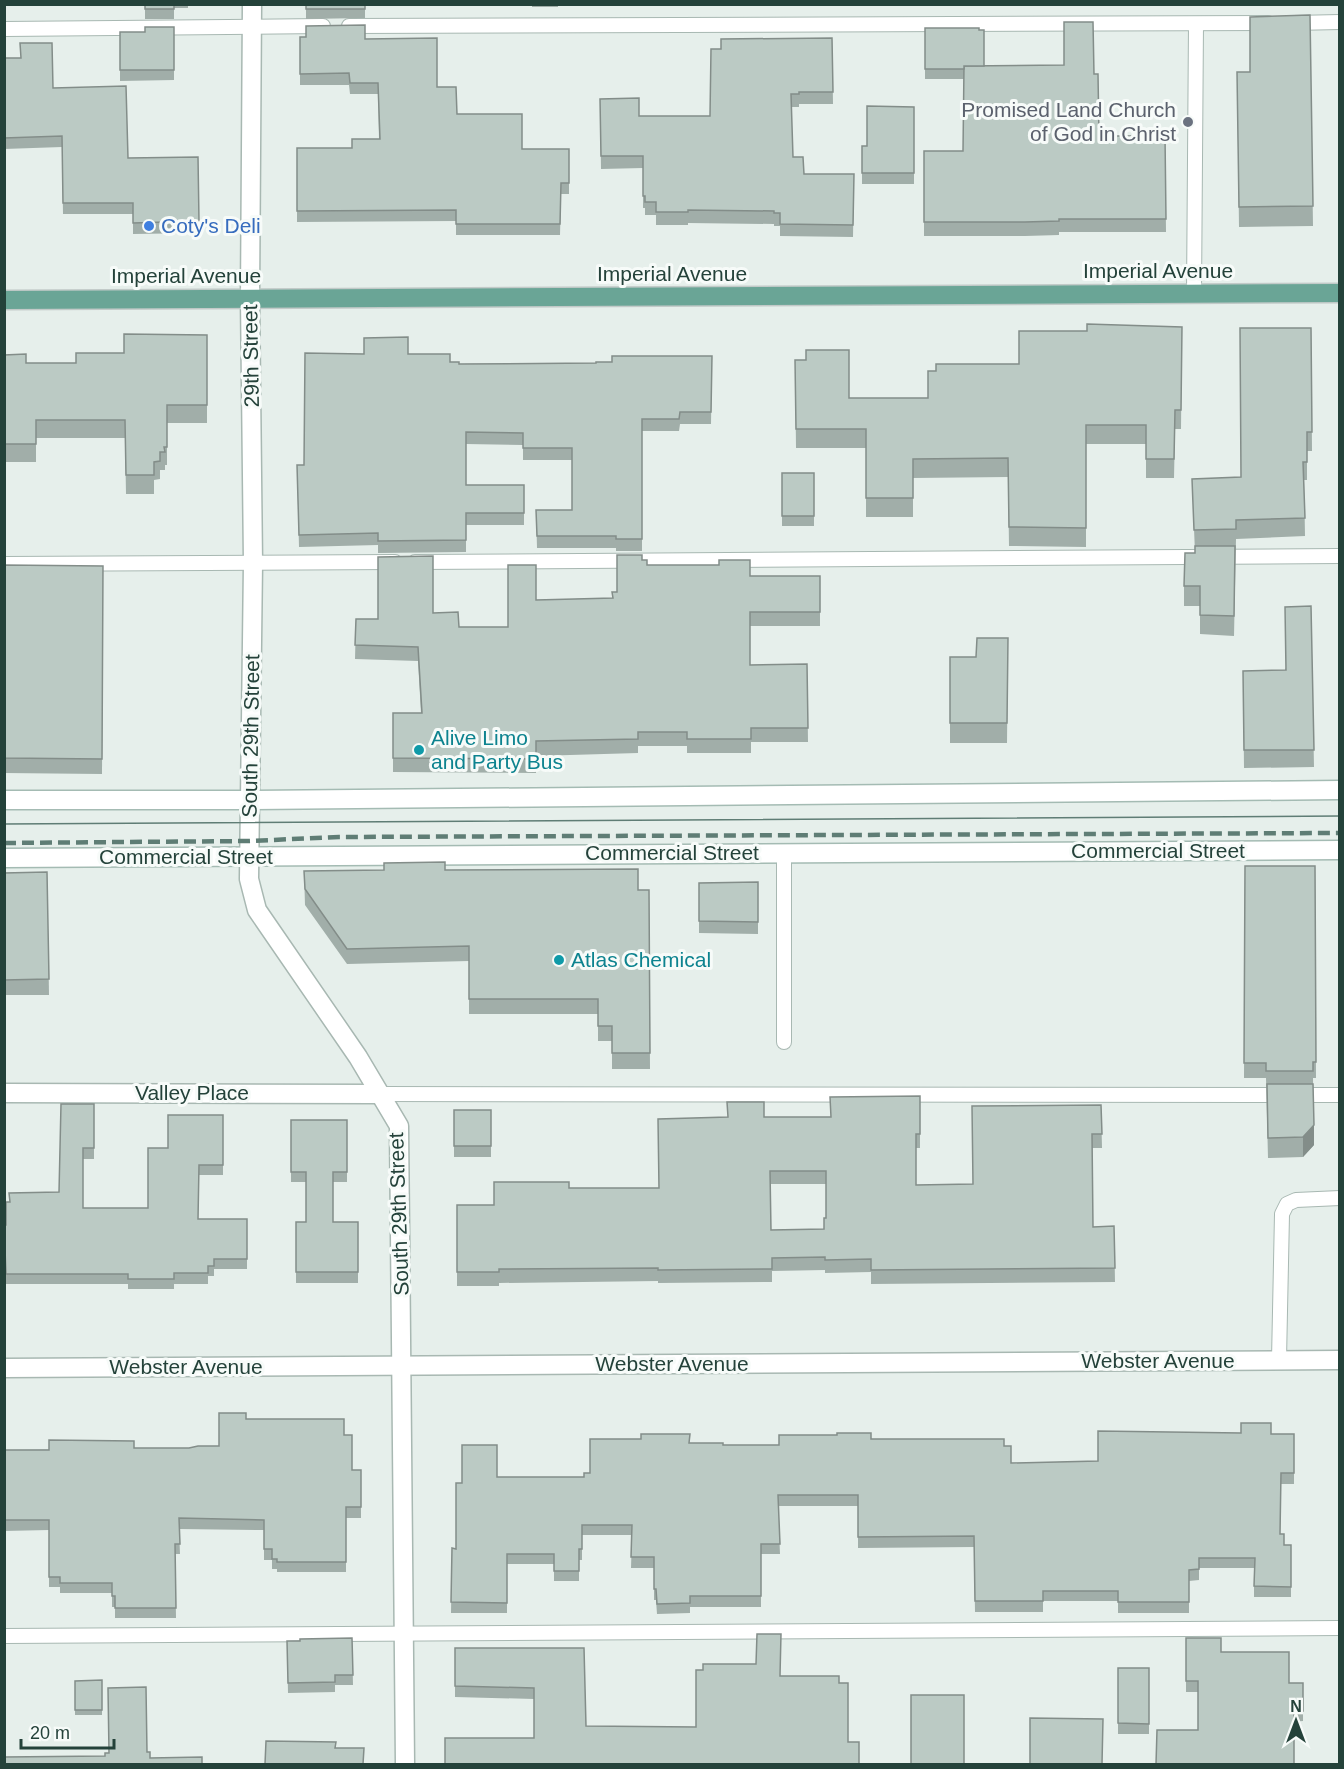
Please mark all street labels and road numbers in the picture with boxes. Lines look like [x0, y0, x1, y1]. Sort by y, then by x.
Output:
street label: Imperial Avenue [1083, 259, 1233, 282]
street label: Imperial Avenue [597, 262, 747, 285]
street label: Imperial Avenue [111, 264, 261, 287]
street label: 29th Street [238, 304, 263, 408]
street label: South 29th Street [238, 654, 263, 818]
street label: Commercial Street [1071, 839, 1245, 862]
street label: Commercial Street [585, 841, 759, 864]
street label: Commercial Street [99, 845, 273, 868]
street label: Valley Place [135, 1081, 249, 1104]
street label: South 29th Street [384, 1132, 413, 1296]
street label: Webster Avenue [1081, 1349, 1235, 1372]
street label: Webster Avenue [595, 1352, 749, 1375]
street label: Webster Avenue [109, 1355, 263, 1378]

